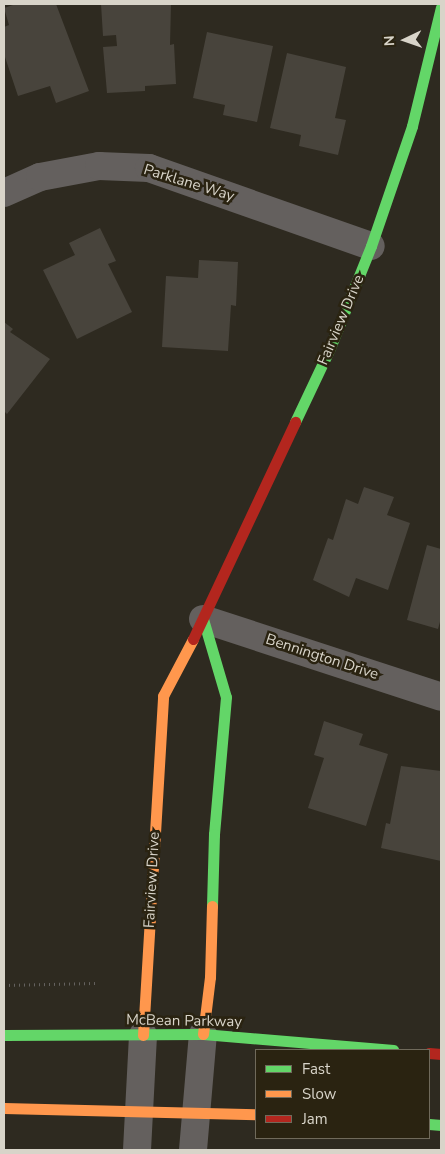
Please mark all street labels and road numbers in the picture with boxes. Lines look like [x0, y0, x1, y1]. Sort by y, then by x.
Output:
street label: Parklane Way [141, 161, 237, 205]
street label: Fairview Drive [314, 272, 368, 368]
street label: Bennington Drive [263, 630, 381, 684]
street label: Fairview Drive [140, 831, 164, 929]
street label: McBean Parkway [126, 1011, 242, 1031]

